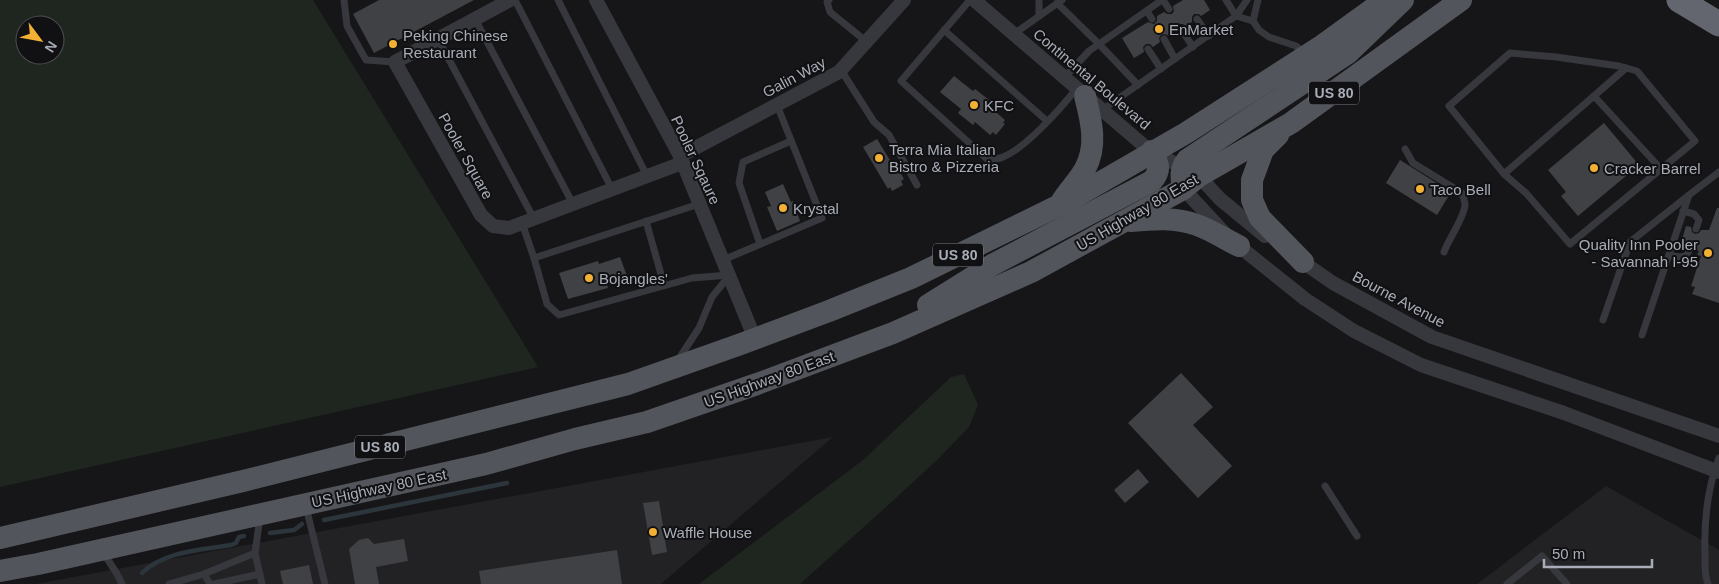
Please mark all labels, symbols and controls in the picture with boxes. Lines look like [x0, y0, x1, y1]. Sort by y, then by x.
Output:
north arrow [15, 15, 65, 65]
place label: EnMarket [1169, 21, 1234, 38]
marker: EnMarket [1153, 23, 1165, 35]
street label: Continental Boulevard [1030, 25, 1154, 133]
place label: Peking Chinese Restaurant [403, 27, 508, 61]
text: N [42, 38, 60, 55]
marker: Peking Chinese Restaurant [387, 38, 399, 50]
street label: Galin Way [760, 53, 829, 101]
road number: US 80 [1309, 82, 1359, 105]
place label: KFC [984, 97, 1014, 114]
marker: KFC [968, 99, 980, 111]
street label: Pooler Square [435, 110, 497, 202]
street label: Pooler Sqaure [668, 113, 724, 207]
place label: Terra Mia Italian Bistro & Pizzeria [889, 141, 1000, 175]
marker: Terra Mia Italian Bistro & Pizzeria [873, 152, 885, 164]
place label: Cracker Barrel [1604, 160, 1701, 177]
marker: Cracker Barrel [1588, 162, 1600, 174]
street label: US Highway 80 East [1073, 170, 1202, 254]
place label: Taco Bell [1430, 181, 1491, 198]
marker: Taco Bell [1414, 183, 1426, 195]
place label: Krystal [793, 200, 839, 217]
marker: Krystal [777, 202, 789, 214]
place label: Quality Inn Pooler - Savannah I-95 [1579, 236, 1698, 270]
road number: US 80 [933, 244, 983, 266]
marker: Quality Inn Pooler - Savannah I-95 [1702, 247, 1714, 259]
street label: Bourne Avenue [1350, 267, 1448, 331]
place label: Bojangles' [599, 270, 668, 287]
marker: Bojangles' [583, 272, 595, 284]
street label: US Highway 80 East [701, 347, 837, 411]
road number: US 80 [355, 436, 405, 458]
street label: US Highway 80 East [310, 465, 449, 511]
place label: Waffle House [663, 524, 752, 541]
marker: Waffle House [647, 526, 659, 538]
scale bar [1544, 536, 1652, 568]
text: 50 m [1552, 545, 1585, 562]

